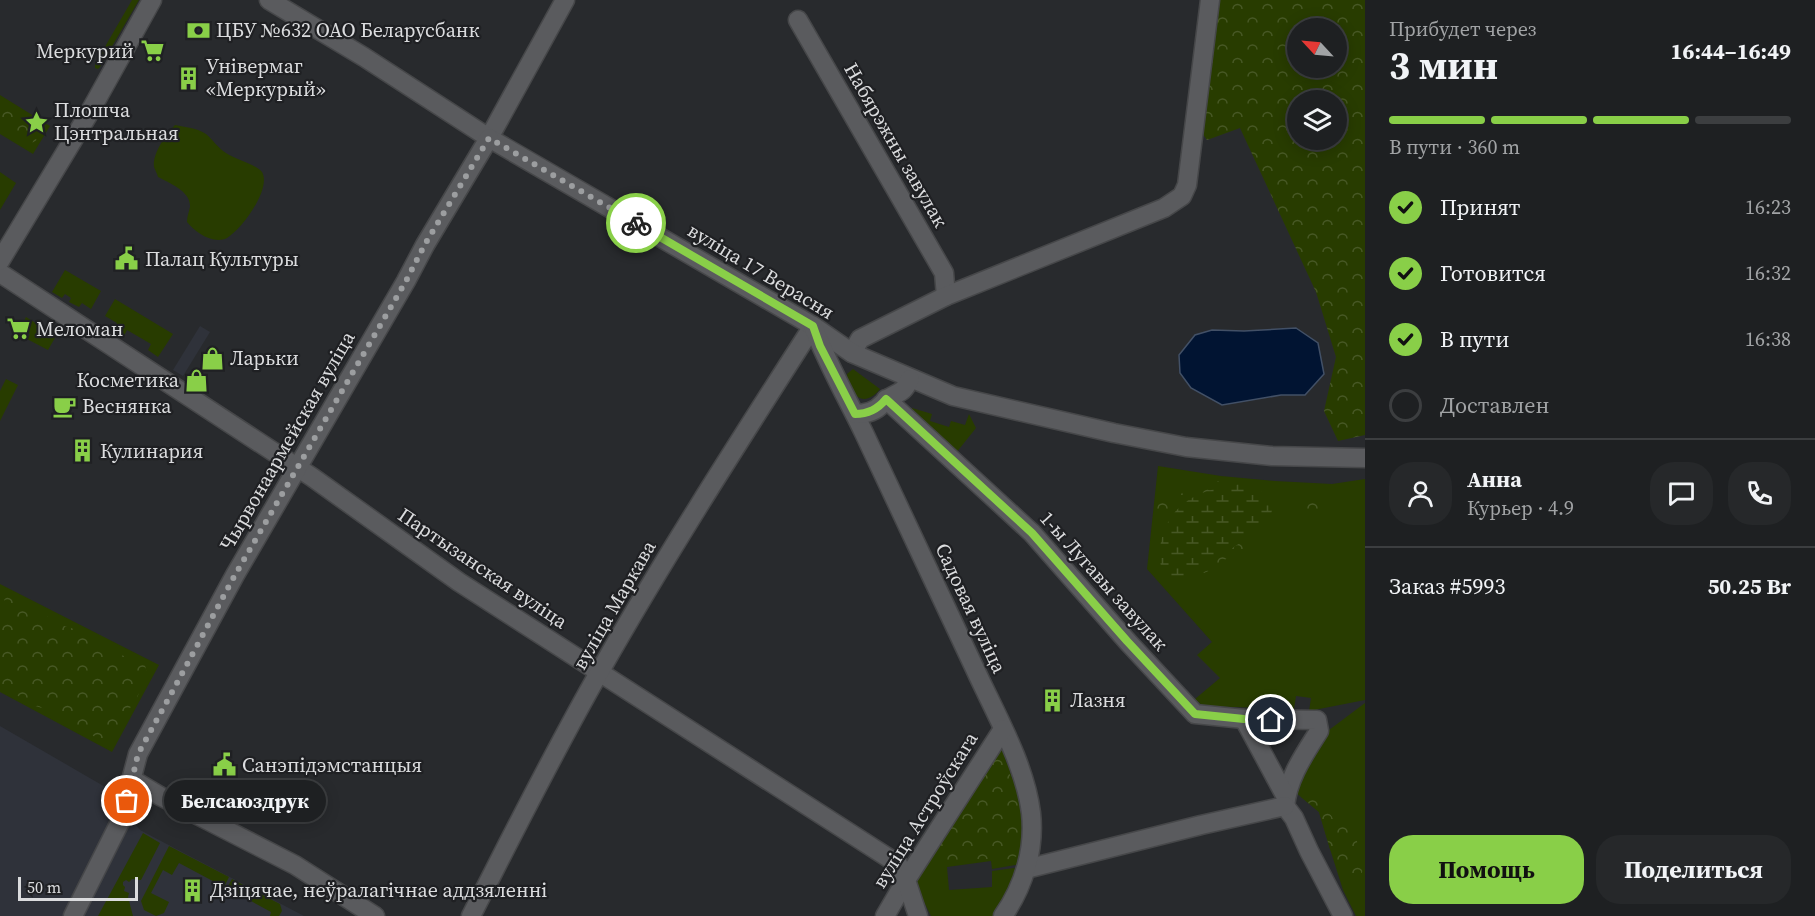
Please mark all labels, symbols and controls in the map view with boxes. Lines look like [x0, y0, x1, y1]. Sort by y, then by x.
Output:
text: Прибудет через [1389, 15, 1536, 43]
place label: ЦБУ №632 ОАО Беларусбанк [216, 16, 479, 44]
bank icon: ЦБУ №632 ОАО Беларусбанк [185, 17, 211, 43]
north arrow [1287, 18, 1347, 78]
map controls [1287, 18, 1347, 150]
text: 16:44–16:49 [1671, 36, 1791, 66]
place label: Меркурий [36, 37, 134, 65]
supermarket icon: Меркурий [139, 38, 165, 64]
text: 3 мин [1389, 39, 1498, 92]
place label: Універмаг «Меркурый» [206, 52, 326, 103]
street label: Набярэжны завулак [837, 57, 955, 233]
building icon: Універмаг «Меркурый» [175, 65, 201, 91]
button: layers [1287, 90, 1347, 150]
place label: Плошча Цэнтральная [54, 96, 179, 147]
place icon: Плошча Цэнтральная [23, 109, 49, 135]
text: В пути · 360 m [1389, 133, 1520, 161]
icon: check [1389, 191, 1422, 224]
text: Принят [1440, 192, 1520, 222]
courier [606, 193, 666, 253]
text: 16:23 [1745, 193, 1791, 221]
icon: bike [620, 207, 653, 240]
street label: вуліца 17 Верасня [682, 216, 840, 326]
place label: Палац Культуры [145, 245, 299, 273]
public building icon: Палац Культуры [114, 246, 140, 272]
icon: check [1389, 257, 1422, 290]
text: Готовится [1440, 258, 1546, 288]
text: 16:32 [1745, 259, 1791, 287]
place label: Меломан [36, 315, 123, 343]
supermarket icon: Меломан [5, 316, 31, 342]
icon: check [1389, 323, 1422, 356]
text: В пути [1440, 324, 1509, 354]
street label: Чырвонаармейская вуліца [213, 325, 362, 556]
text: 16:38 [1745, 325, 1791, 353]
place label: Ларьки [230, 344, 299, 372]
shop icon: Ларьки [199, 345, 225, 371]
place label: Косметика [77, 366, 180, 394]
shop icon: Косметика [184, 367, 210, 393]
text: Доставлен [1440, 390, 1550, 420]
place label: Веснянка [82, 392, 172, 420]
cafe icon: Веснянка [51, 393, 77, 419]
place label: Кулинария [100, 437, 203, 465]
building icon: Кулинария [69, 438, 95, 464]
button: person [1389, 462, 1452, 525]
button: chat [1650, 462, 1713, 525]
button: phone [1728, 462, 1791, 525]
text: Анна [1467, 464, 1522, 494]
text: Курьер · 4.9 [1467, 494, 1574, 522]
street label: Партызанская вуліца [393, 501, 574, 636]
street label: 1-ы Лугавы завулак [1034, 505, 1174, 657]
street label: вуліца Маркава [566, 535, 663, 675]
street label: Садовая вуліца [929, 538, 1014, 678]
text: Заказ #5993 [1389, 571, 1505, 601]
text: 50.25 Br [1707, 571, 1791, 601]
place label: Лазня [1070, 686, 1126, 714]
building icon: Лазня [1039, 687, 1065, 713]
pin [1245, 694, 1296, 745]
icon: home [1254, 703, 1287, 736]
street label: вуліца Астроўскага [866, 726, 985, 894]
place label: Санэпідэмстанцыя [242, 751, 422, 779]
public building icon: Санэпідэмстанцыя [211, 752, 237, 778]
pin [101, 775, 152, 826]
callout: Белсаюздрук [163, 780, 325, 822]
icon: bag [110, 784, 143, 817]
text: Белсаюздрук [181, 787, 309, 815]
button: Помощь [1389, 835, 1584, 904]
button: Поделиться [1596, 835, 1791, 904]
scale bar [18, 874, 138, 902]
text: 50 m [27, 876, 61, 898]
place label: Дзіцячае, неўралагічнае аддзяленні [210, 876, 547, 904]
building icon: Дзіцячае, неўралагічнае аддзяленні [179, 877, 205, 903]

